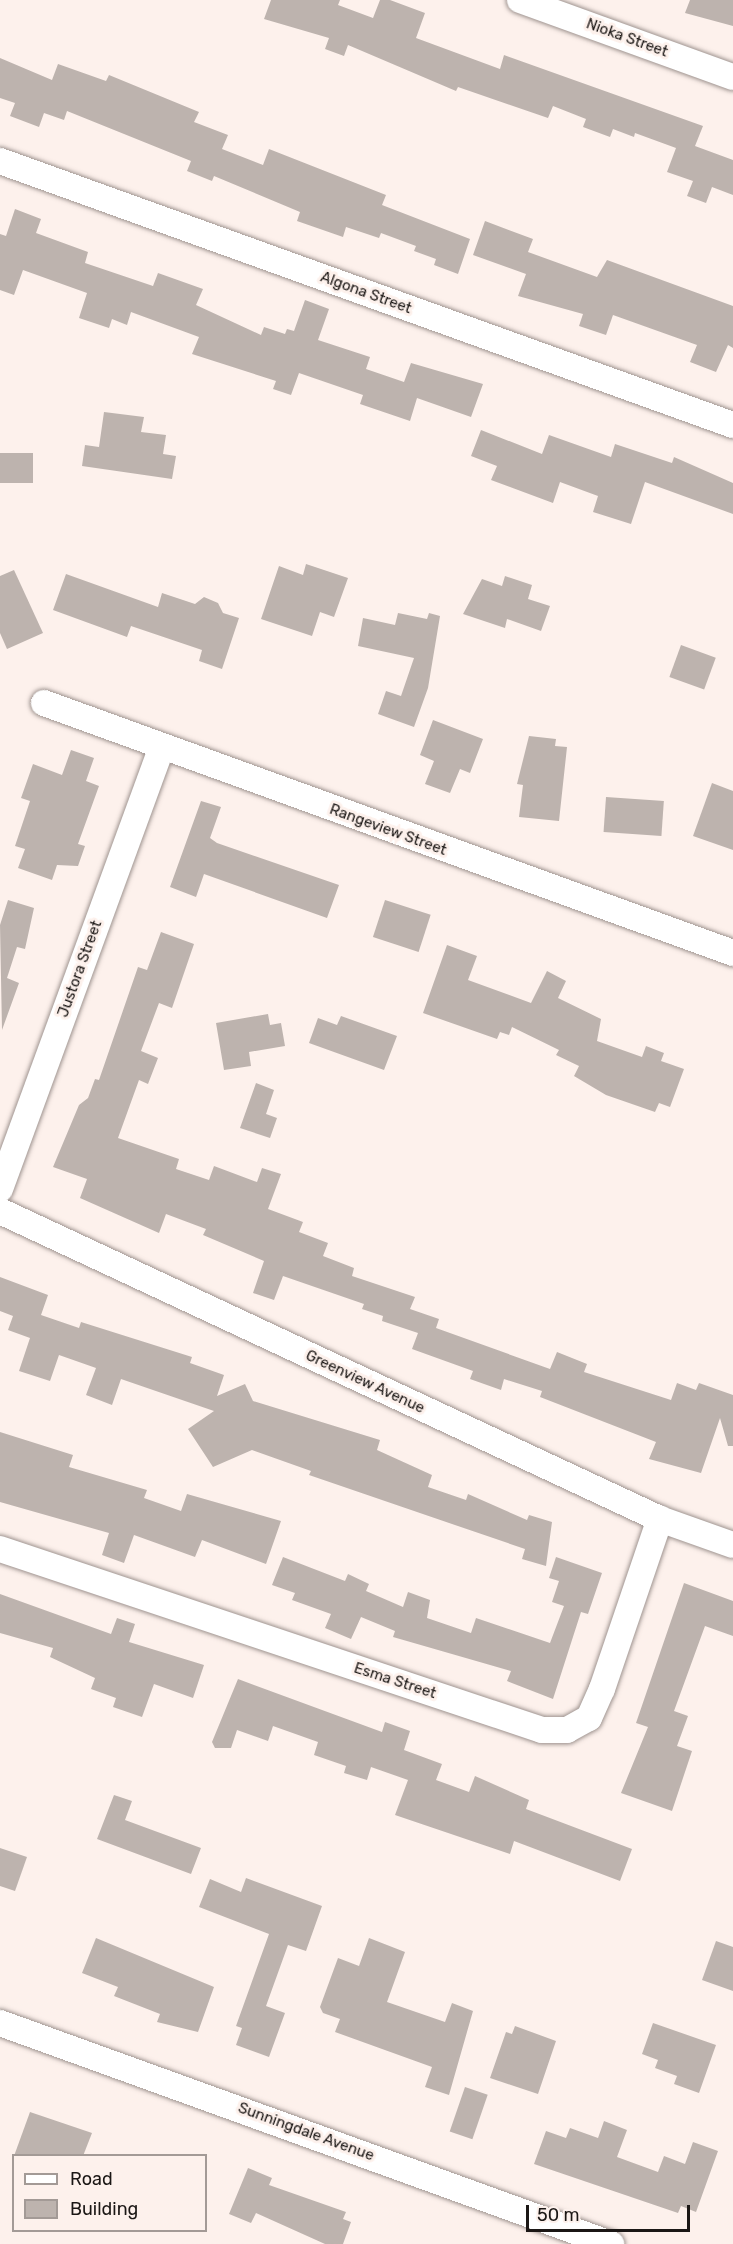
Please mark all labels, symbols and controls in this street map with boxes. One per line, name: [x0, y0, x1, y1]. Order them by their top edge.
street label: Nioka Street: [584, 15, 670, 61]
street label: Algona Street: [318, 268, 414, 318]
street label: Rangeview Street: [327, 800, 449, 860]
street label: Justora Street: [54, 918, 106, 1020]
street label: Greenview Avenue: [302, 1346, 428, 1418]
street label: Esma Street: [352, 1659, 438, 1703]
street label: Sunningdale Avenue: [235, 2099, 377, 2165]
legend: [12, 2154, 207, 2232]
text: Road: [70, 2168, 113, 2190]
scale bar: [529, 2193, 692, 2231]
text: Building: [70, 2198, 138, 2220]
text: 50 m: [537, 2204, 580, 2226]

